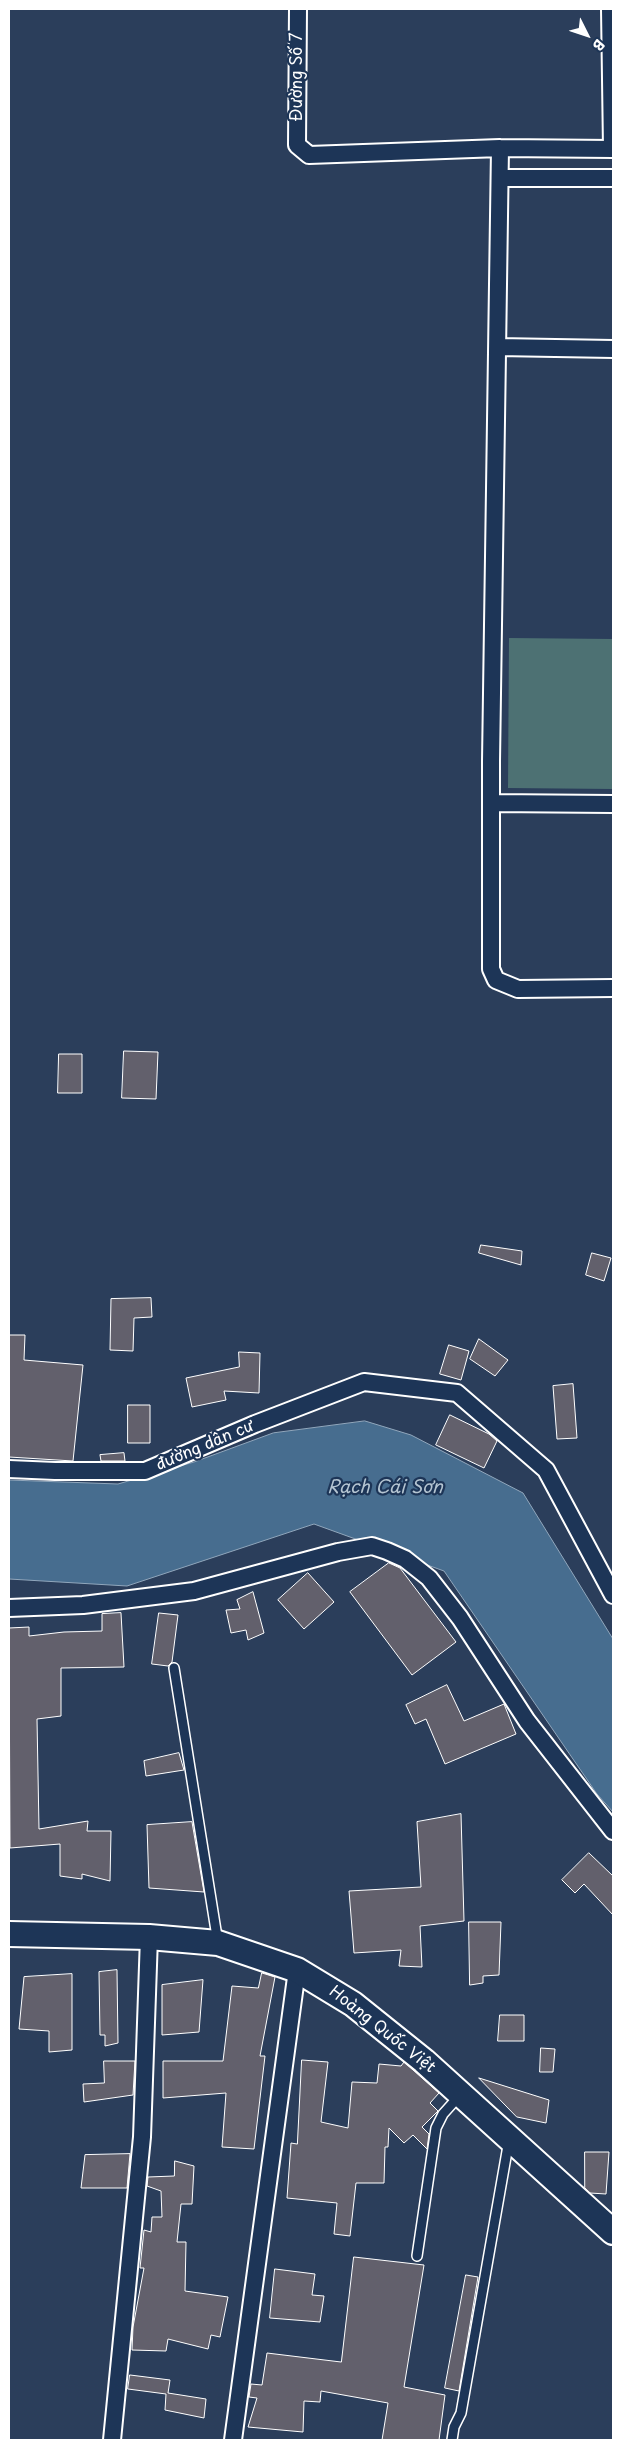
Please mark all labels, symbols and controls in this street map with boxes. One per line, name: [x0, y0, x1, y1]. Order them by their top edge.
north arrow: [562, 10, 612, 60]
street label: Đường Số 7: [288, 32, 308, 122]
text: B: [588, 35, 610, 56]
street label: đường dân cư: [153, 1417, 257, 1475]
water label: Rạch Cái Sơn: [327, 1477, 443, 1499]
street label: Hoàng Quốc Việt: [325, 1983, 439, 2077]

